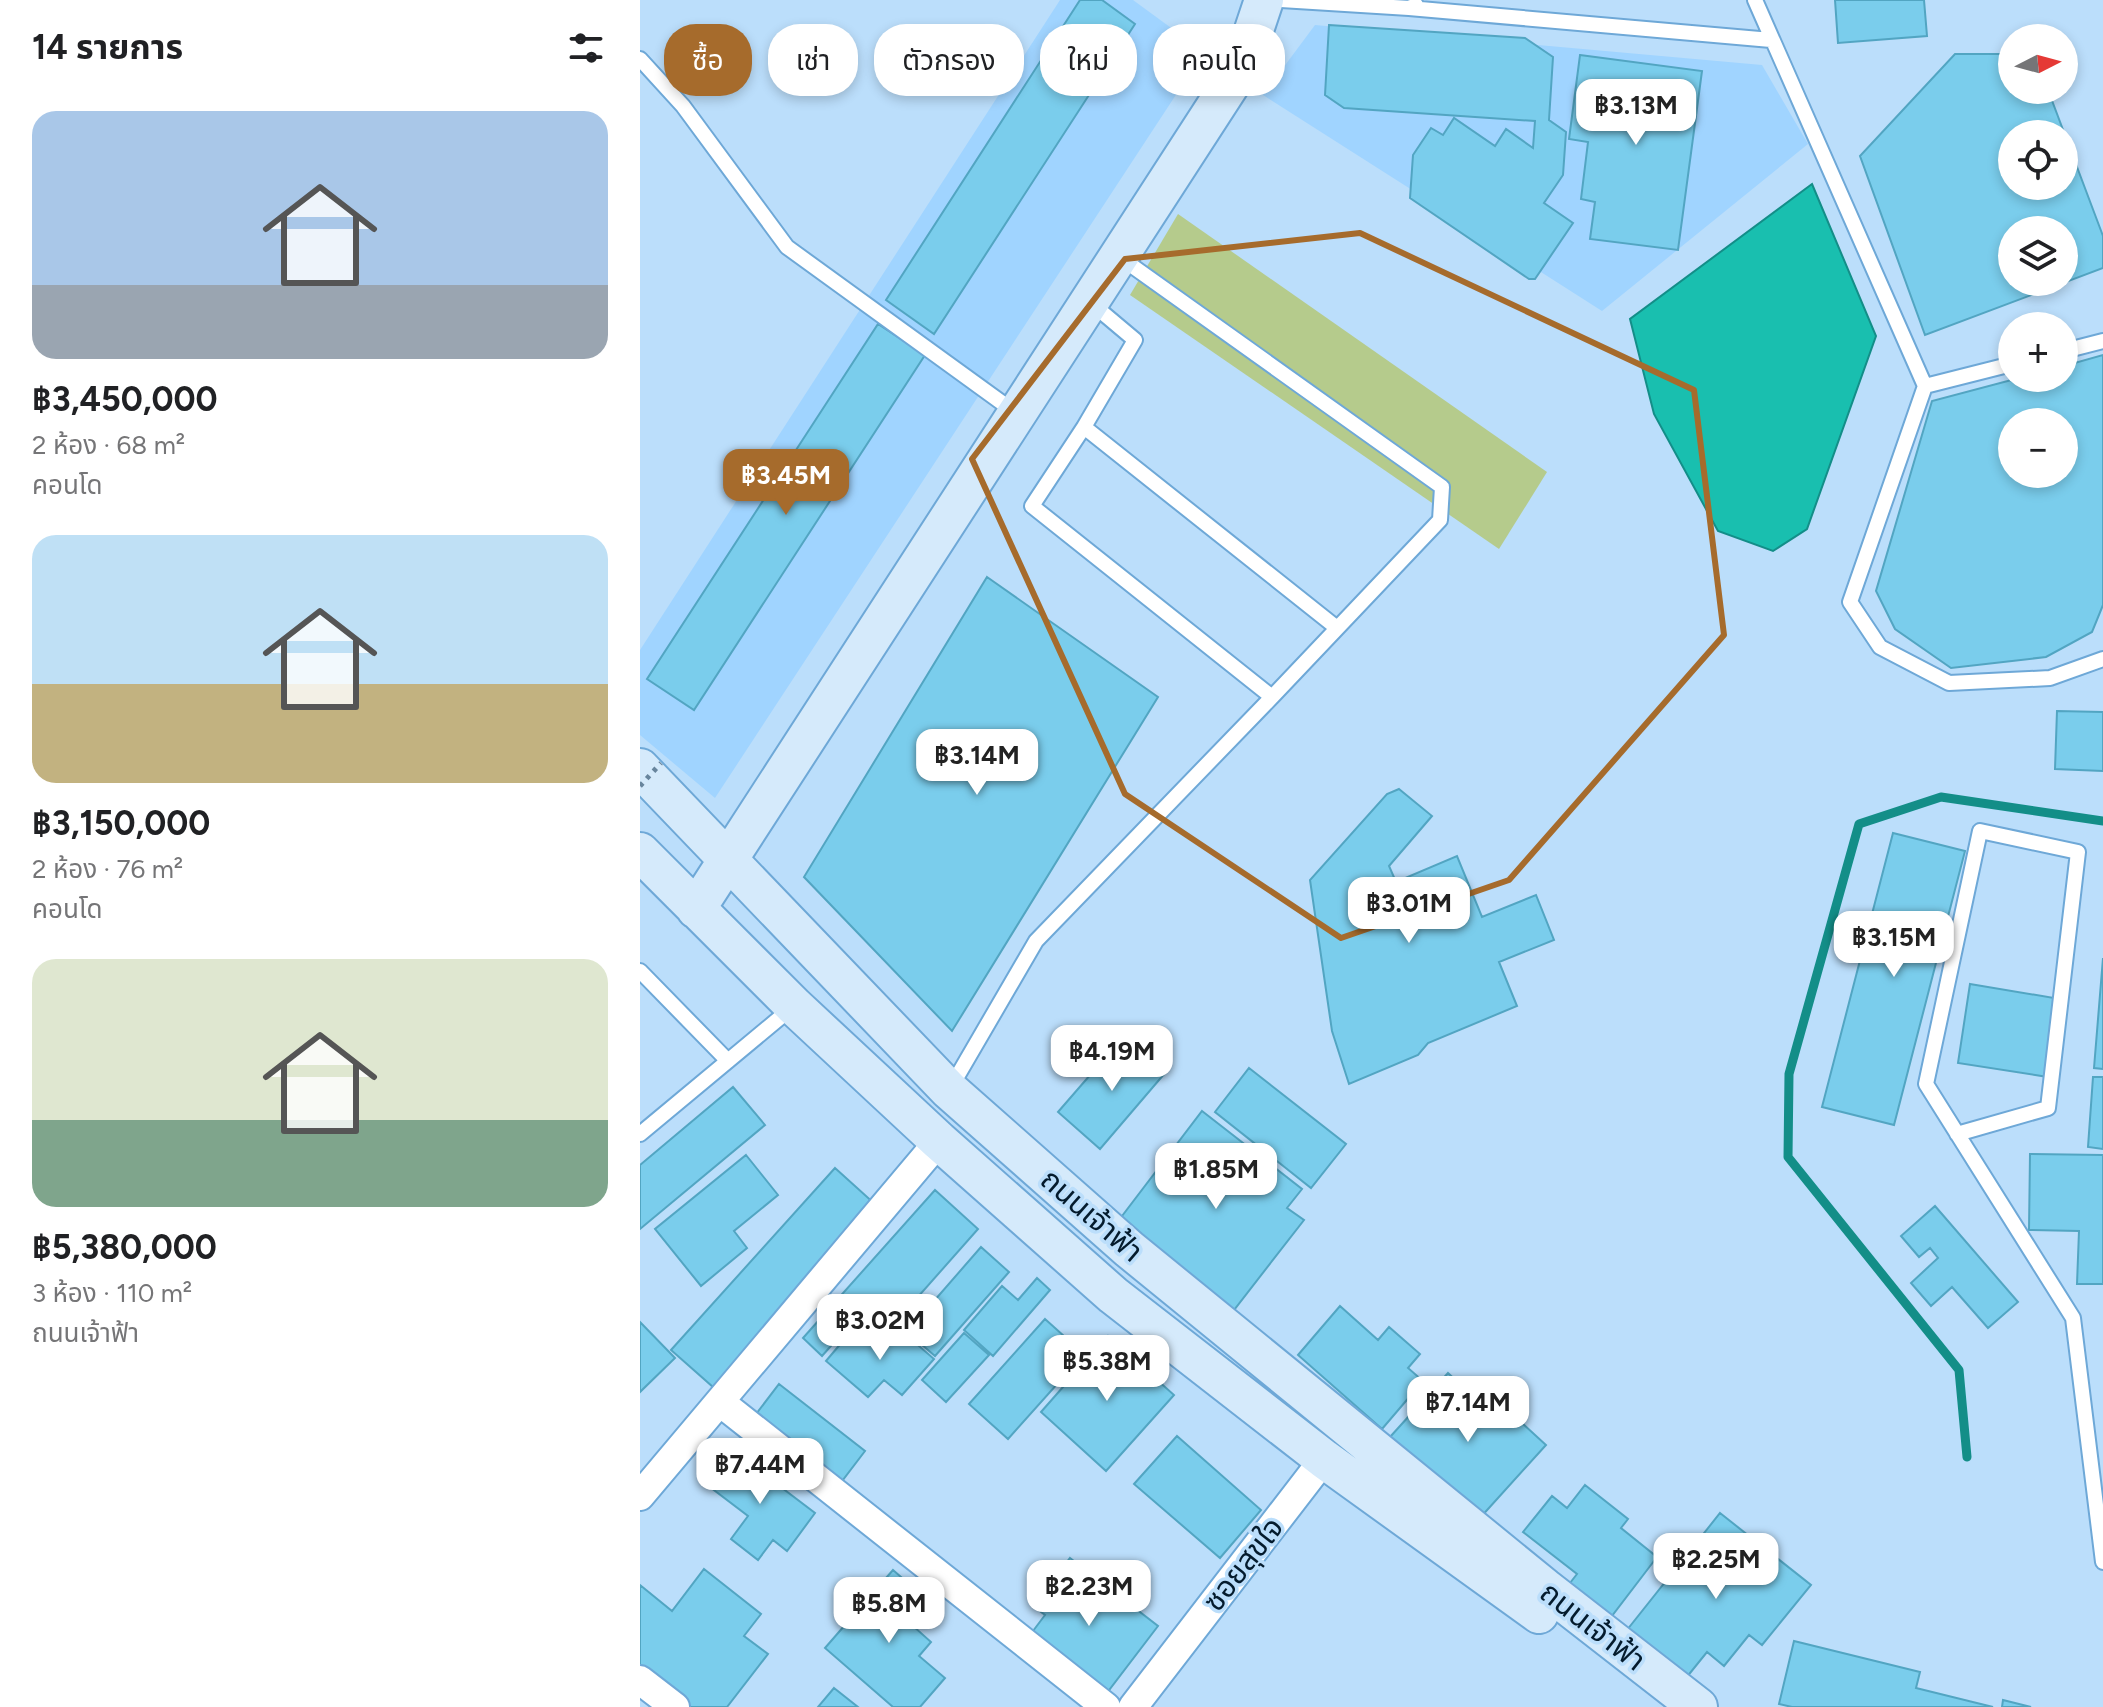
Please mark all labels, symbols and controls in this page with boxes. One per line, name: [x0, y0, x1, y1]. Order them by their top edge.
chip: ซื้อ: [664, 24, 752, 96]
chip: เช่า: [768, 24, 858, 96]
chip: ตัวกรอง: [874, 24, 1024, 96]
chip: ใหม่: [1040, 24, 1137, 96]
chip: คอนโด: [1153, 24, 1285, 96]
north arrow: [1998, 24, 2078, 104]
map controls: [1998, 24, 2078, 488]
icon: filters: [564, 26, 608, 70]
text: 14 รายการ: [32, 27, 183, 68]
pin: ฿3.13M: [1571, 79, 1701, 147]
text: ฿3.13M: [1594, 89, 1678, 121]
button: locate: [1998, 120, 2078, 200]
icon: home: [248, 163, 392, 307]
button: layers: [1998, 216, 2078, 296]
button: +: [1998, 312, 2078, 392]
text: ฿3,450,000: [32, 379, 218, 420]
button: −: [1998, 408, 2078, 488]
text: 2 ห้อง · 68 m²: [32, 429, 185, 461]
pin: ฿3.45M: [721, 449, 851, 517]
text: ฿3.45M: [741, 459, 831, 491]
text: คอนโด: [32, 469, 103, 501]
icon: home: [248, 587, 392, 731]
pin: ฿3.14M: [912, 729, 1042, 797]
text: ฿3.14M: [934, 739, 1020, 771]
text: ฿3,150,000: [32, 803, 210, 844]
text: 2 ห้อง · 76 m²: [32, 853, 183, 885]
pin: ฿3.01M: [1344, 877, 1474, 945]
text: ฿3.01M: [1366, 887, 1452, 919]
text: คอนโด: [32, 893, 103, 925]
pin: ฿3.15M: [1829, 911, 1959, 979]
text: ฿3.15M: [1852, 921, 1936, 953]
icon: home: [248, 1011, 392, 1155]
pin: ฿4.19M: [1047, 1025, 1177, 1093]
text: ฿4.19M: [1069, 1035, 1155, 1067]
pin: ฿1.85M: [1151, 1143, 1281, 1211]
text: ฿1.85M: [1173, 1153, 1259, 1185]
street label: ถนนเจ้าฟ้า: [1033, 1160, 1151, 1270]
text: ฿5,380,000: [32, 1227, 217, 1268]
text: 3 ห้อง · 110 m²: [32, 1277, 192, 1309]
pin: ฿3.02M: [815, 1294, 945, 1362]
text: ฿3.02M: [835, 1304, 925, 1336]
text: ถนนเจ้าฟ้า: [32, 1317, 139, 1349]
pin: ฿5.38M: [1042, 1335, 1172, 1403]
text: ฿5.38M: [1062, 1345, 1152, 1377]
pin: ฿7.14M: [1403, 1376, 1533, 1444]
text: ฿7.14M: [1425, 1386, 1511, 1418]
pin: ฿7.44M: [695, 1438, 825, 1506]
text: ฿7.44M: [714, 1448, 806, 1480]
street label: ซอยสุขใจ: [1195, 1510, 1291, 1618]
pin: ฿2.25M: [1651, 1533, 1781, 1601]
text: ฿2.25M: [1671, 1543, 1761, 1575]
pin: ฿2.23M: [1024, 1560, 1154, 1628]
text: ฿2.23M: [1045, 1570, 1133, 1602]
street label: ถนนเจ้าฟ้า: [1533, 1573, 1653, 1679]
pin: ฿5.8M: [833, 1577, 945, 1645]
text: ฿5.8M: [852, 1587, 926, 1619]

